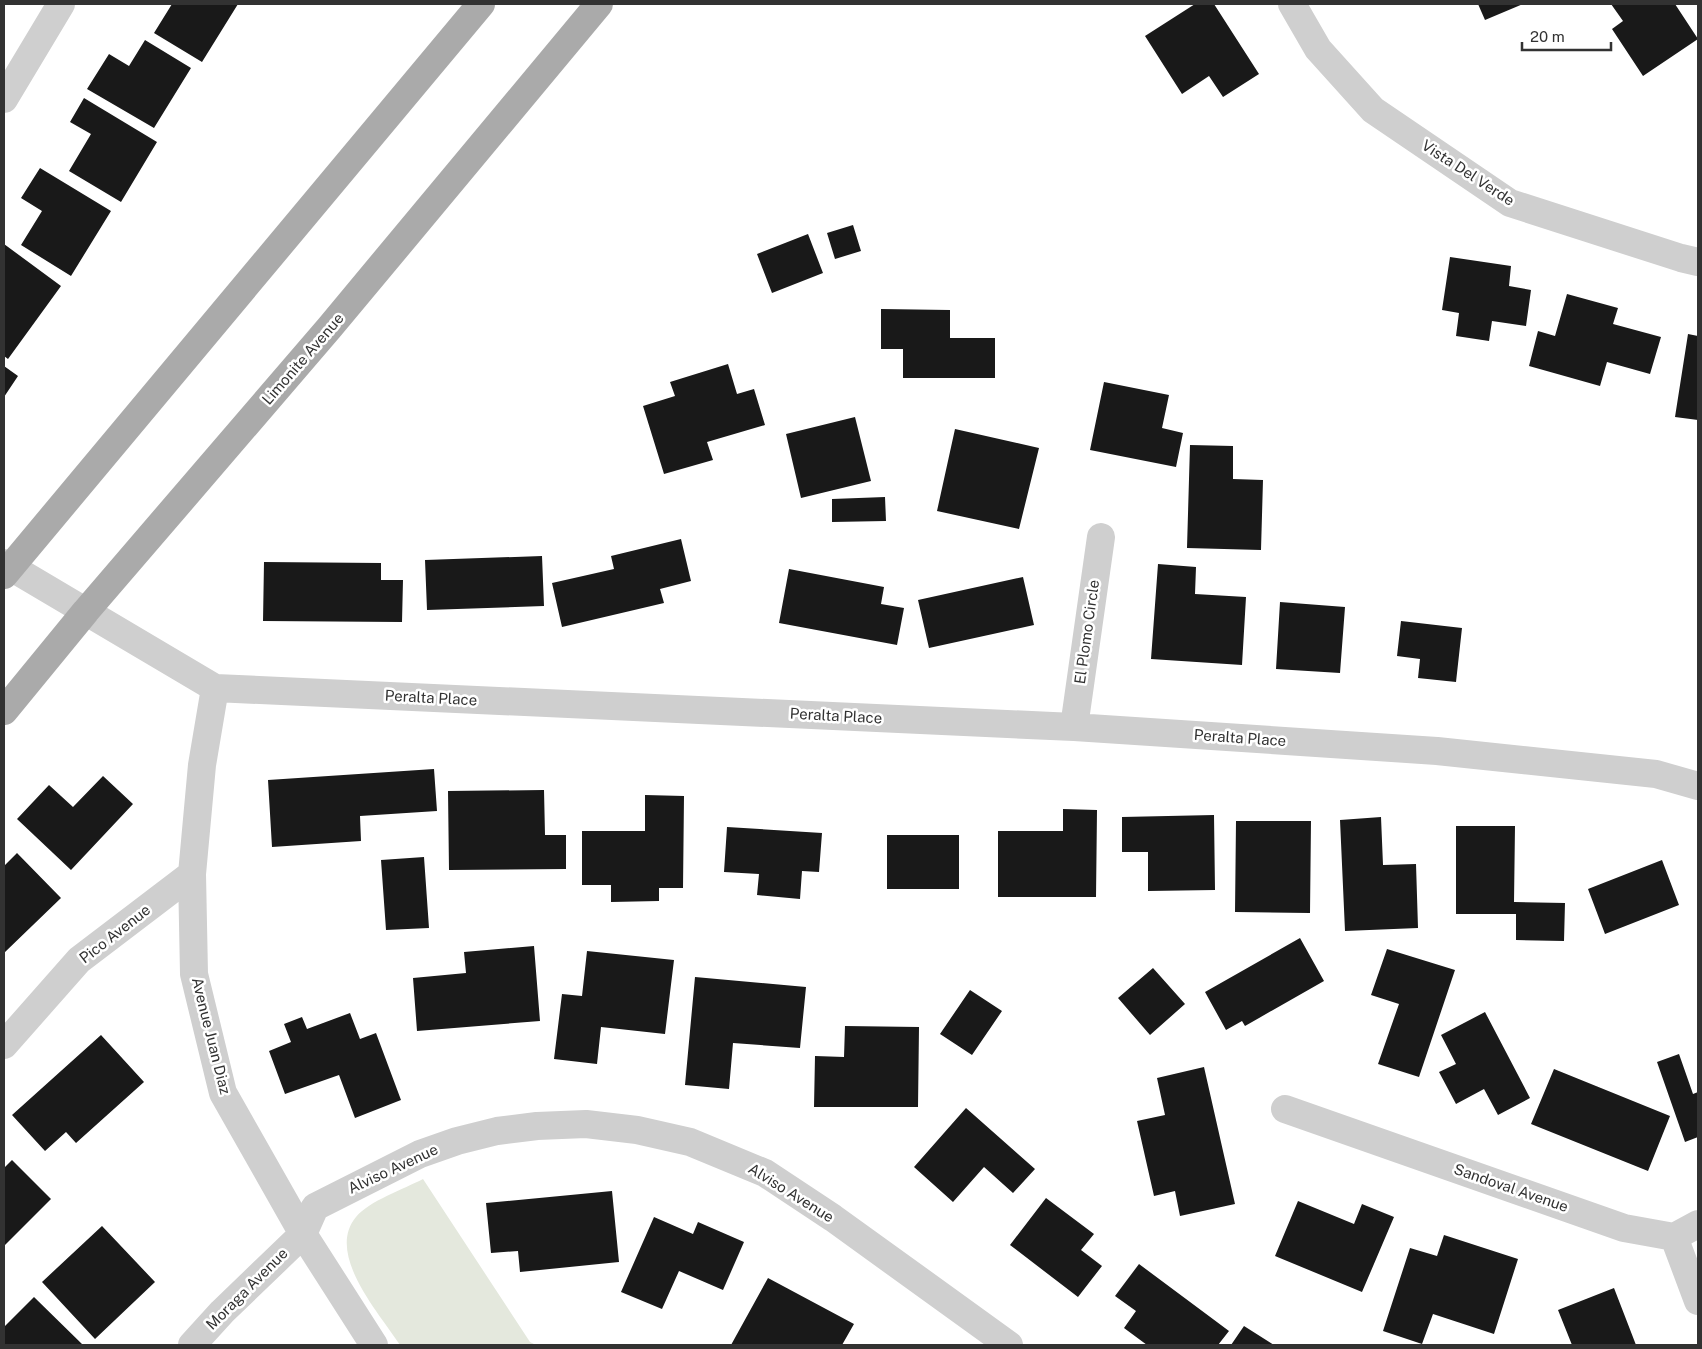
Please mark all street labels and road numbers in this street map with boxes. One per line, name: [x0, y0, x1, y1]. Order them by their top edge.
street label: Vista Del Verde: [1419, 136, 1518, 209]
street label: Limonite Avenue: [258, 310, 347, 408]
street label: El Plomo Circle: [1071, 579, 1102, 685]
street label: Peralta Place: [384, 687, 478, 708]
street label: Peralta Place: [789, 705, 883, 726]
street label: Peralta Place: [1193, 726, 1287, 749]
street label: Pico Avenue: [76, 901, 153, 966]
street label: Avenue Juan Diaz: [189, 976, 234, 1096]
street label: Alviso Avenue: [345, 1140, 440, 1197]
street label: Alviso Avenue: [745, 1160, 837, 1226]
street label: Sandoval Avenue: [1452, 1160, 1570, 1215]
street label: Moraga Avenue: [202, 1244, 291, 1333]

